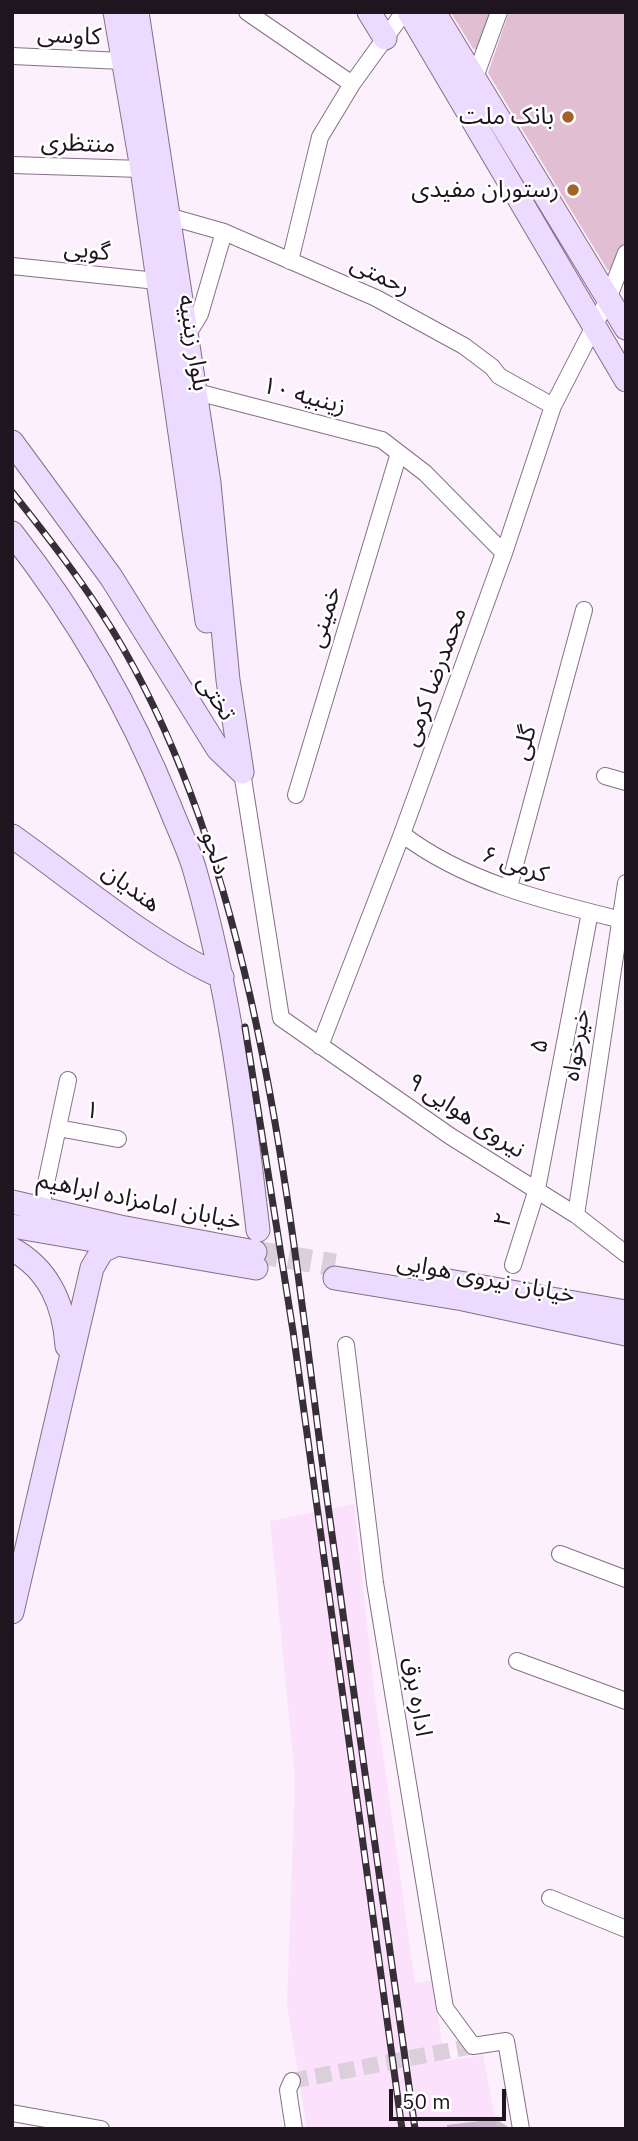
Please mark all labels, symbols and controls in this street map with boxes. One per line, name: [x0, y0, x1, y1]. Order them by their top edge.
street label: کاوسی: [36, 20, 102, 52]
place label: بانک ملت: [459, 103, 554, 131]
marker: بانک ملت: [560, 109, 576, 125]
street label: منتظری: [40, 128, 116, 160]
place label: رستوران مفیدی: [411, 176, 559, 204]
marker: رستوران مفیدی: [565, 182, 581, 198]
street label: گویی: [63, 234, 111, 268]
street label: رحمتی: [346, 250, 414, 302]
street label: بلوار زینبیه: [171, 293, 215, 393]
street label: زینبیه ۱۰: [259, 371, 349, 421]
street label: خمینی: [302, 583, 348, 651]
street label: محمدرضا کرمی: [397, 604, 473, 750]
street label: تختی: [191, 670, 241, 726]
street label: گلی: [507, 722, 543, 764]
street label: دلجو: [194, 827, 236, 879]
street label: کرمی ۶: [478, 840, 552, 890]
street label: هندیان: [96, 857, 166, 919]
street label: خیرخواه: [557, 1007, 597, 1083]
street label: ۵: [525, 1037, 555, 1055]
street label: نیروی هوایی ۹: [402, 1067, 530, 1165]
street label: ۱: [83, 1096, 101, 1126]
street label: خیابان امامزاده ابراهیم: [34, 1165, 244, 1237]
street label: ۲: [488, 1209, 520, 1231]
street label: خیابان نیروی هوایی: [395, 1248, 577, 1310]
street label: اداره برق: [397, 1655, 437, 1739]
scale bar: [393, 2074, 510, 2118]
text: 50 m: [402, 2087, 451, 2115]

